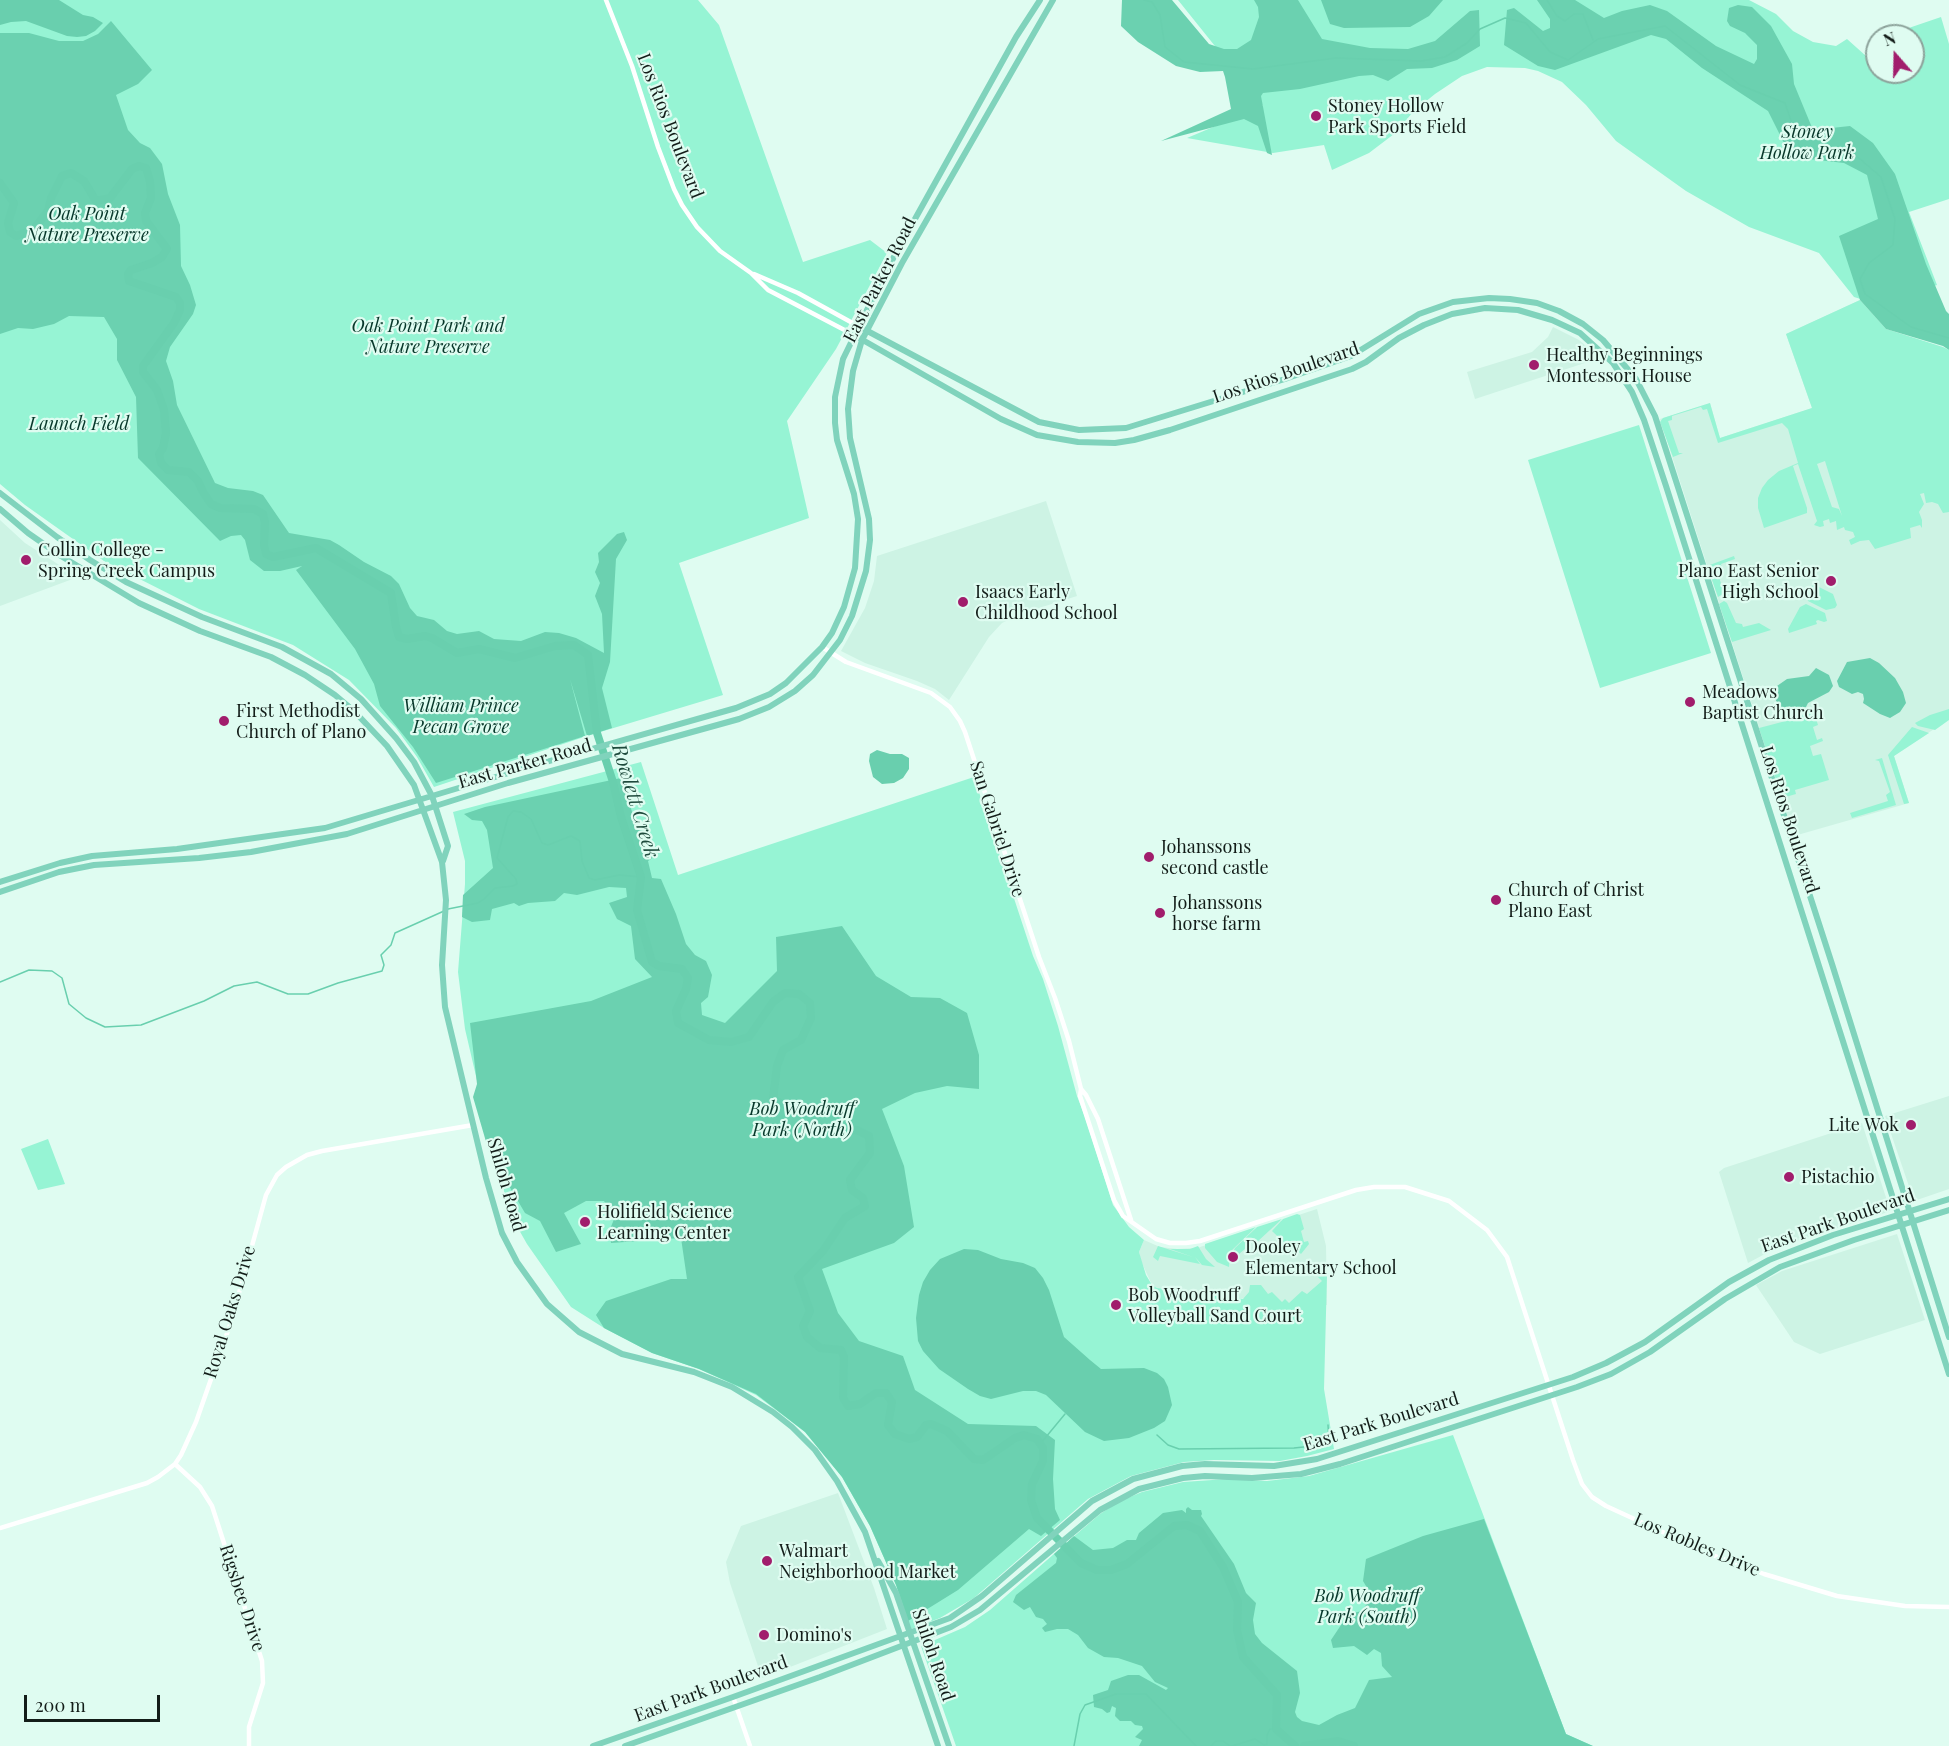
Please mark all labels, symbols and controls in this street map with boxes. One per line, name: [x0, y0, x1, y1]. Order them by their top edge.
north arrow: [1865, 24, 1925, 84]
text: N: [1880, 27, 1898, 50]
street label: Los Rios Boulevard: [632, 50, 708, 202]
place label: Stoney Hollow Park Sports Field: [1328, 95, 1466, 138]
marker: Stoney Hollow Park Sports Field: [1309, 109, 1323, 123]
park label: Stoney Hollow Park: [1760, 121, 1854, 164]
park label: Oak Point Nature Preserve: [25, 203, 149, 246]
street label: East Parker Road: [839, 214, 921, 346]
park label: Oak Point Park and Nature Preserve: [352, 315, 504, 358]
street label: Los Rios Boulevard: [1210, 338, 1362, 408]
place label: Healthy Beginnings Montessori House: [1546, 344, 1703, 386]
marker: Healthy Beginnings Montessori House: [1527, 358, 1541, 372]
park label: Launch Field: [29, 413, 129, 435]
place label: Collin College - Spring Creek Campus: [38, 539, 215, 582]
marker: Collin College - Spring Creek Campus: [19, 553, 33, 567]
place label: Plano East Senior High School: [1678, 560, 1819, 602]
marker: Plano East Senior High School: [1824, 574, 1838, 588]
place label: Isaacs Early Childhood School: [975, 581, 1118, 624]
marker: Isaacs Early Childhood School: [956, 595, 970, 609]
place label: Meadows Baptist Church: [1702, 681, 1824, 724]
park label: William Prince Pecan Grove: [403, 695, 519, 738]
marker: Meadows Baptist Church: [1683, 695, 1697, 709]
place label: First Methodist Church of Plano: [236, 700, 366, 742]
marker: First Methodist Church of Plano: [217, 714, 231, 728]
street label: East Parker Road: [456, 735, 594, 793]
water label: Rowlett Creek: [606, 741, 664, 861]
street label: Los Rios Boulevard: [1755, 744, 1823, 896]
street label: San Gabriel Drive: [965, 758, 1029, 900]
place label: Johanssons second castle: [1161, 836, 1269, 878]
marker: Johanssons second castle: [1142, 850, 1156, 864]
place label: Church of Christ Plano East: [1508, 879, 1644, 922]
place label: Johanssons horse farm: [1172, 892, 1262, 934]
marker: Church of Christ Plano East: [1489, 893, 1503, 907]
marker: Johanssons horse farm: [1153, 906, 1167, 920]
park label: Bob Woodruff Park (North): [749, 1098, 855, 1140]
place label: Lite Wok: [1829, 1114, 1899, 1136]
marker: Lite Wok: [1904, 1118, 1918, 1132]
street label: Shiloh Road: [482, 1136, 530, 1234]
place label: Pistachio: [1801, 1166, 1875, 1188]
marker: Pistachio: [1782, 1170, 1796, 1184]
street label: East Park Boulevard: [1758, 1184, 1918, 1258]
place label: Holifield Science Learning Center: [597, 1201, 732, 1244]
marker: Holifield Science Learning Center: [578, 1215, 592, 1229]
place label: Dooley Elementary School: [1245, 1236, 1397, 1278]
street label: Royal Oaks Drive: [200, 1243, 260, 1381]
marker: Dooley Elementary School: [1226, 1250, 1240, 1264]
place label: Bob Woodruff Volleyball Sand Court: [1128, 1284, 1301, 1326]
marker: Bob Woodruff Volleyball Sand Court: [1109, 1298, 1123, 1312]
street label: East Park Boulevard: [1301, 1388, 1461, 1456]
street label: Los Robles Drive: [1631, 1509, 1763, 1581]
place label: Walmart Neighborhood Market: [779, 1540, 956, 1582]
street label: Rigsbee Drive: [215, 1542, 269, 1654]
marker: Walmart Neighborhood Market: [760, 1554, 774, 1568]
park label: Bob Woodruff Park (South): [1314, 1585, 1420, 1628]
street label: Shiloh Road: [907, 1606, 959, 1704]
place label: Domino's: [776, 1624, 852, 1646]
marker: Domino's: [757, 1628, 771, 1642]
street label: East Park Boulevard: [631, 1651, 791, 1727]
scale bar: [27, 1683, 164, 1721]
text: 200 m: [35, 1693, 86, 1717]

